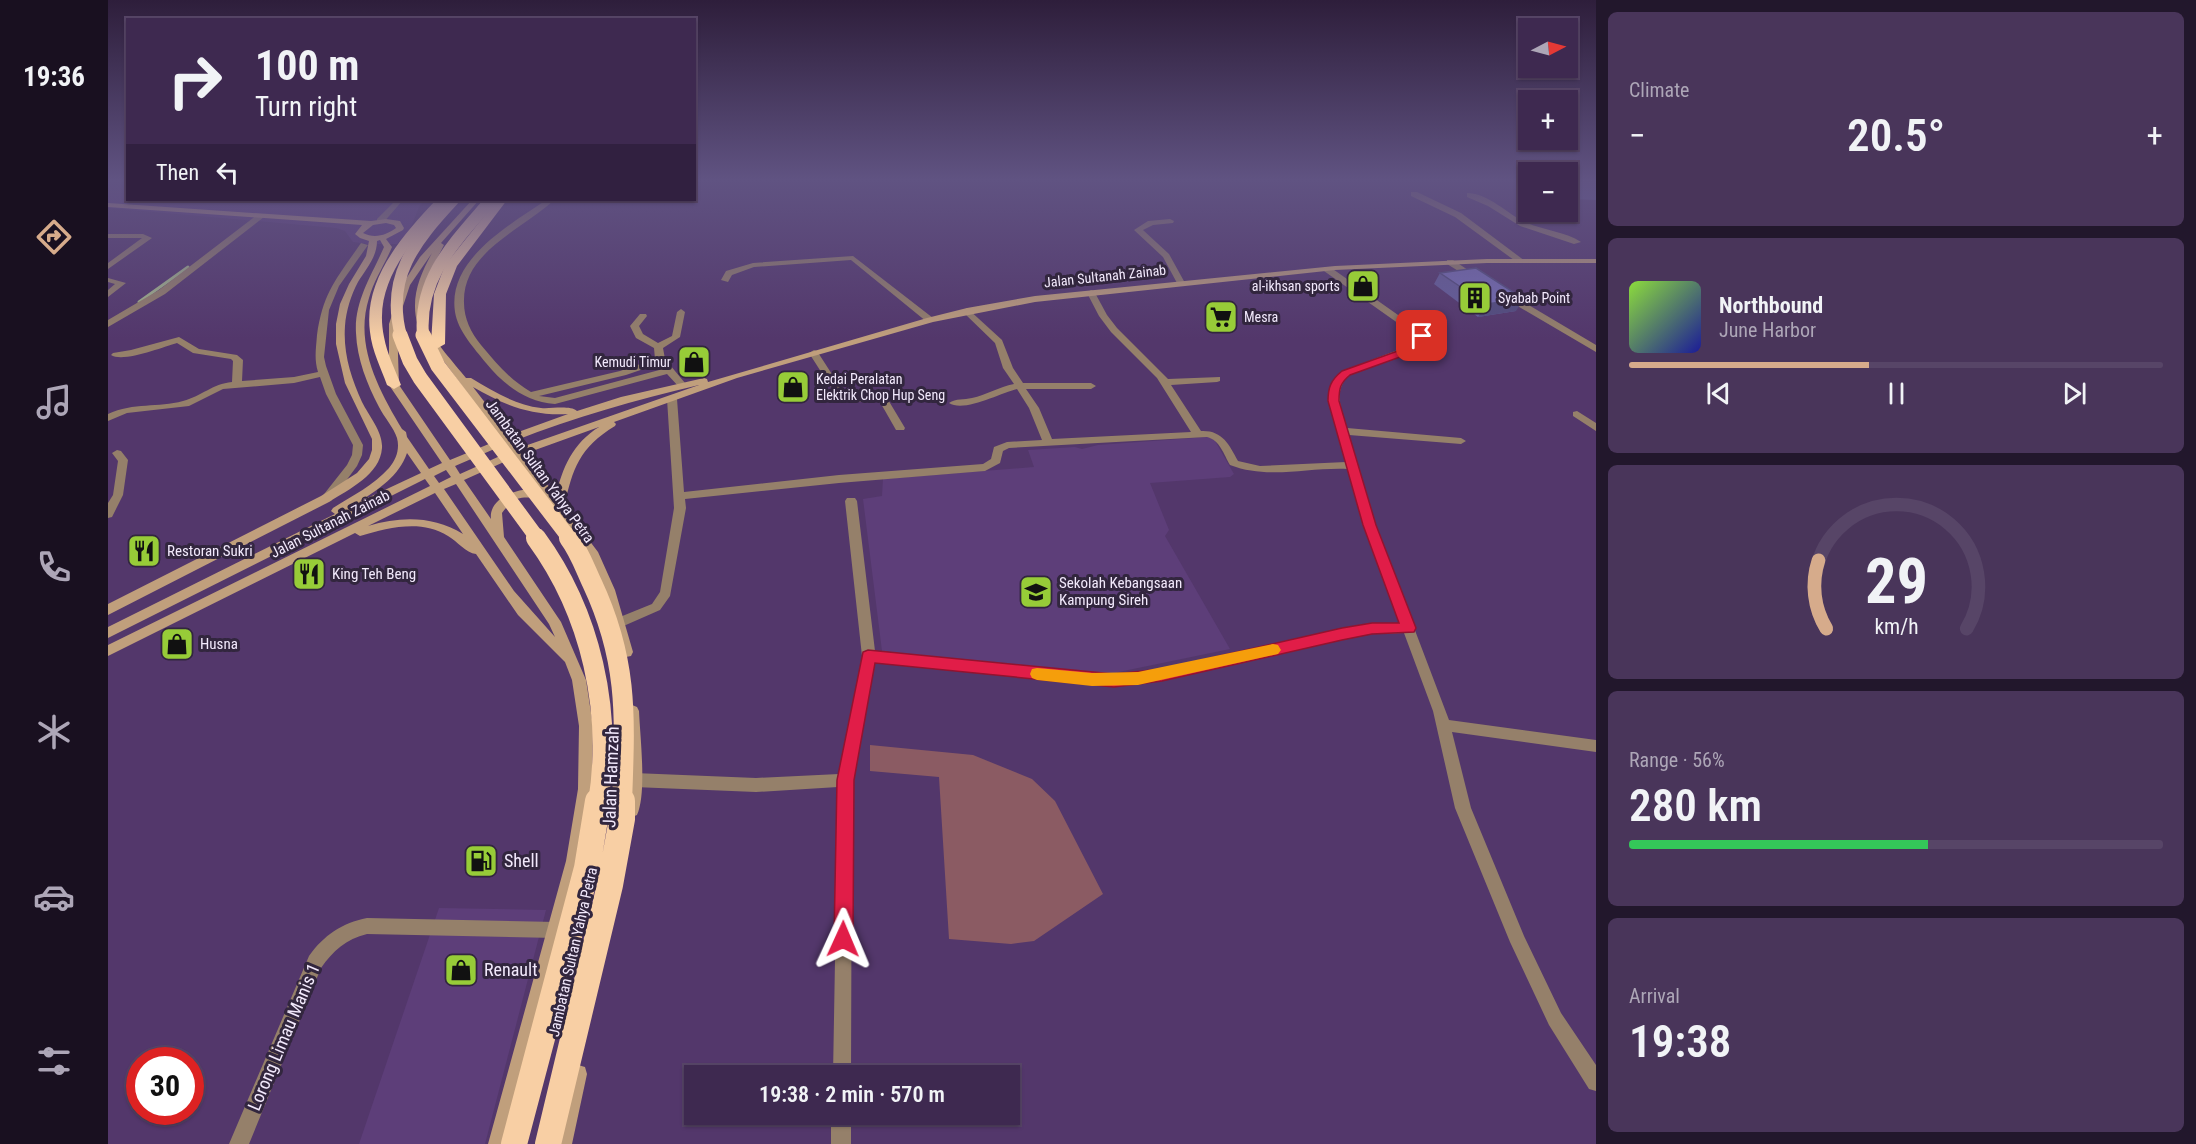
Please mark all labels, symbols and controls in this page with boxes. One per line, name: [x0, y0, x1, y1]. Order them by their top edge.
north arrow: [1518, 18, 1578, 78]
map controls: [1518, 18, 1578, 222]
text: 100 m: [255, 41, 360, 90]
icon: right: [156, 42, 234, 120]
text: 19:36: [23, 61, 85, 93]
text: Climate: [1629, 78, 1689, 102]
button: +: [1518, 90, 1578, 150]
text: Turn right: [255, 91, 357, 123]
text: 20.5°: [1847, 109, 1945, 162]
text: −: [1629, 116, 1646, 155]
text: +: [2147, 116, 2163, 155]
icon: left: [211, 156, 244, 189]
text: Then: [156, 160, 199, 185]
button: −: [1518, 162, 1578, 222]
icon: directions: [33, 216, 75, 258]
street label: Jalan Sultanah Zainab: [1043, 262, 1167, 290]
shop icon: al-ikhsan sports: [1345, 268, 1381, 304]
place label: al-ikhsan sports: [1252, 278, 1340, 294]
building icon: Syabab Point: [1457, 280, 1493, 316]
place label: Syabab Point: [1498, 290, 1570, 306]
text: Northbound: [1719, 293, 1823, 318]
supermarket icon: Mesra: [1203, 299, 1239, 335]
place label: Mesra: [1244, 309, 1278, 325]
pin: [1396, 310, 1447, 361]
text: June Harbor: [1719, 318, 1816, 342]
icon: arrive: [1405, 319, 1438, 352]
shop icon: Kemudi Timur: [676, 344, 712, 380]
place label: Kemudi Timur: [594, 354, 671, 370]
shop icon: Kedai Peralatan Elektrik Chop Hup Seng: [775, 369, 811, 405]
place label: Kedai Peralatan Elektrik Chop Hup Seng: [816, 371, 945, 403]
icon: previous: [1702, 377, 1735, 410]
icon: pause: [1880, 377, 1913, 410]
icon: next: [2058, 377, 2091, 410]
icon: music: [33, 381, 75, 423]
street label: Jambatan Sultan Yahya Petra: [482, 396, 598, 546]
street label: Jalan Sultanah Zainab: [267, 486, 393, 562]
restaurant icon: Restoran Sukri: [126, 533, 162, 569]
place label: Restoran Sukri: [167, 542, 253, 560]
text: 29: [1864, 545, 1928, 618]
icon: phone: [33, 546, 75, 588]
restaurant icon: King Teh Beng: [291, 556, 327, 592]
place label: King Teh Beng: [332, 565, 416, 583]
school or university icon: Sekolah Kebangsaan Kampung Sireh: [1018, 574, 1054, 610]
place label: Sekolah Kebangsaan Kampung Sireh: [1059, 574, 1182, 609]
text: km/h: [1874, 614, 1918, 639]
shop icon: Husna: [159, 626, 195, 662]
place label: Husna: [200, 635, 238, 653]
icon: climate: [33, 711, 75, 753]
street label: Jalan Hamzah: [598, 726, 623, 828]
text: Range · 56%: [1629, 748, 1725, 772]
text: 280 km: [1629, 779, 1762, 832]
fuel station icon: Shell: [463, 843, 499, 879]
place label: Shell: [504, 850, 539, 871]
street label: Jambatan Sultan Yahya Petra: [545, 866, 601, 1038]
icon: car: [33, 876, 75, 918]
position arrow: [811, 907, 875, 971]
shop icon: Renault: [443, 952, 479, 988]
place label: Renault: [484, 959, 538, 980]
street label: Lorong Limau Manis 1: [243, 960, 324, 1113]
text: Arrival: [1629, 984, 1680, 1008]
text: 19:38: [1629, 1015, 1731, 1068]
icon: filters: [33, 1040, 75, 1082]
speed limit sign: 30: [126, 1047, 204, 1125]
text: 19:38 · 2 min · 570 m: [759, 1082, 945, 1107]

